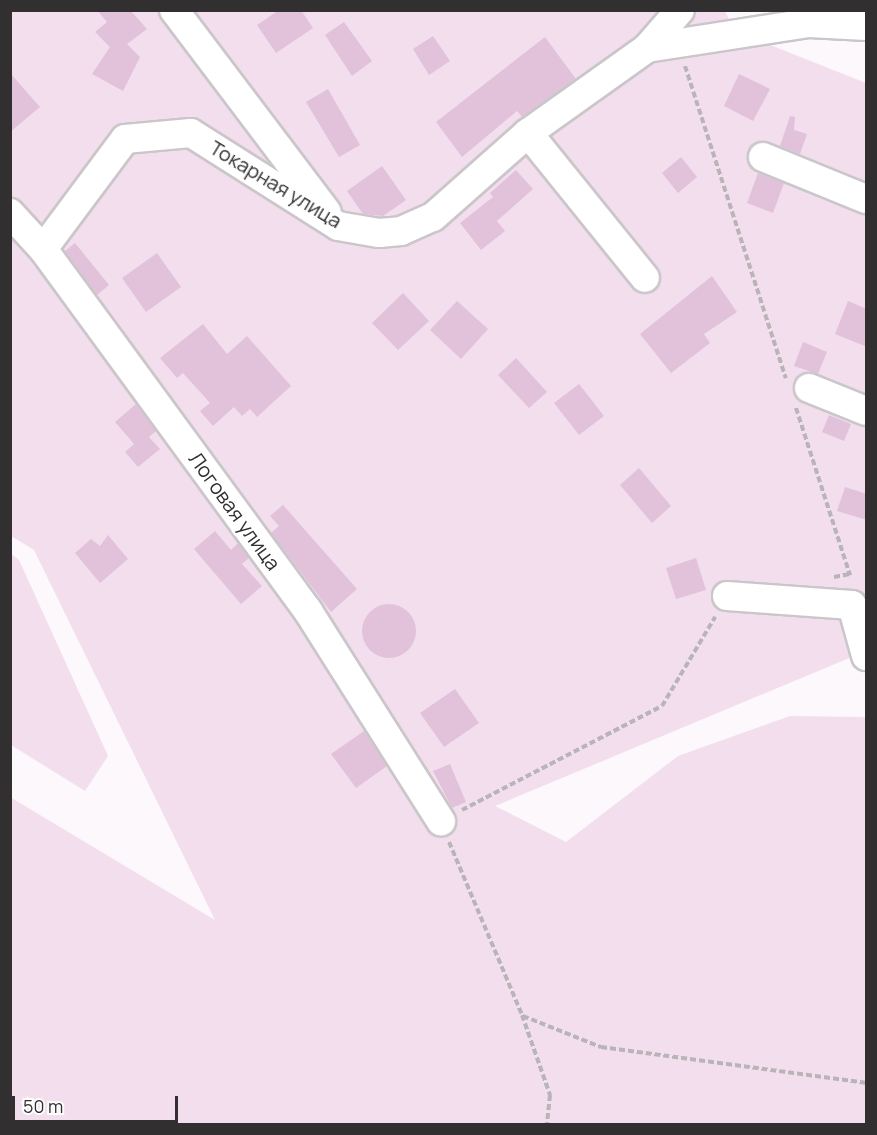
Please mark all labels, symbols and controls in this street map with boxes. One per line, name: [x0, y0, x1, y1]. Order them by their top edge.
street label: Токарная улица: [206, 135, 346, 233]
street label: Логовая улица: [184, 447, 286, 575]
scale bar: [15, 1084, 182, 1122]
text: 50 m: [23, 1094, 63, 1118]

